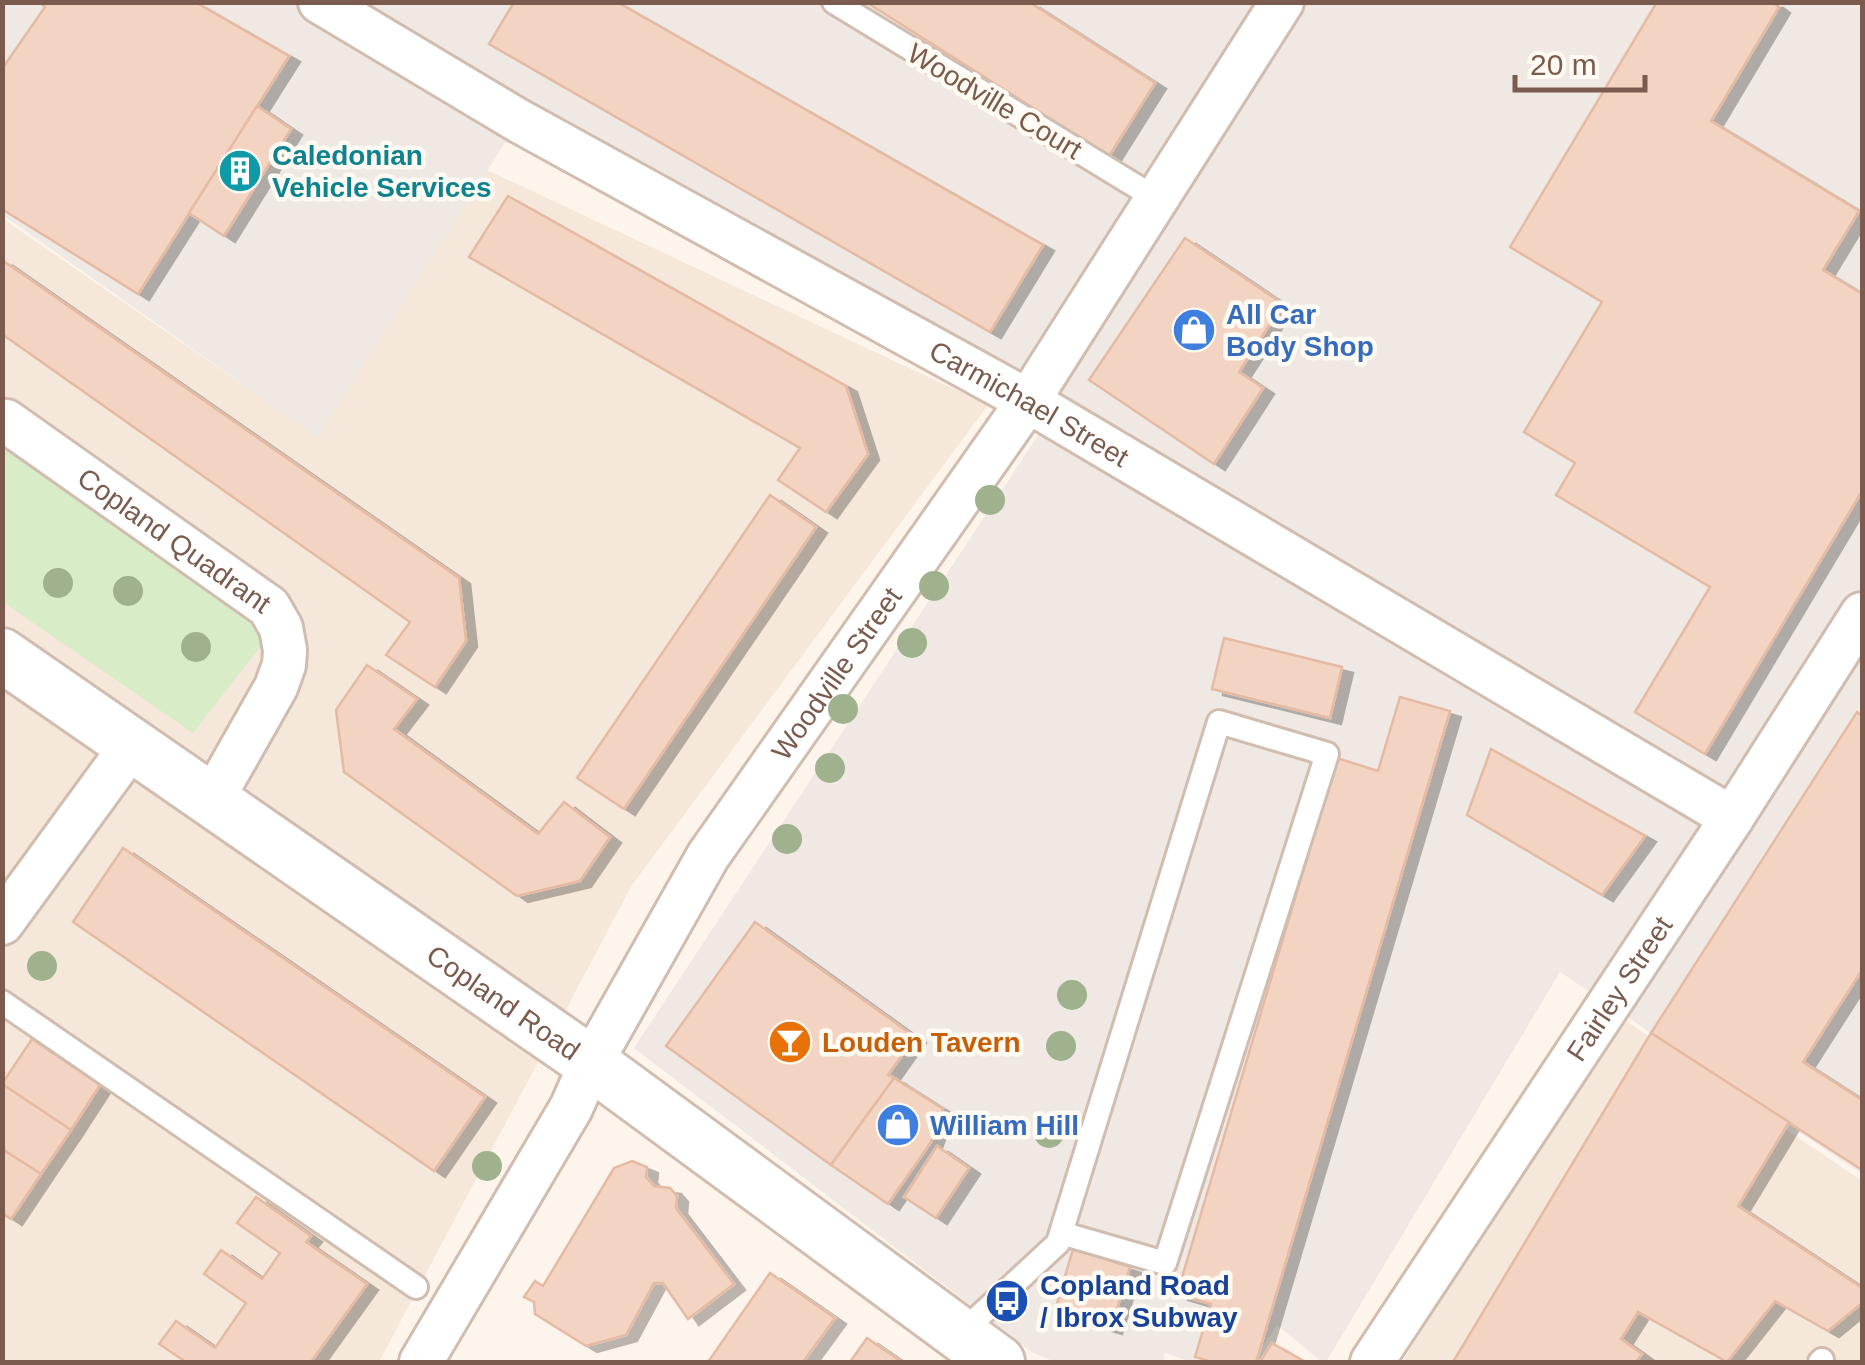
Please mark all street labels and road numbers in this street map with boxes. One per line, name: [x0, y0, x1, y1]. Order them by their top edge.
street label: Woodville Court: [902, 37, 1087, 166]
street label: Carmichael Street: [924, 335, 1134, 473]
street label: Copland Quadrant: [72, 462, 277, 619]
street label: Woodville Street: [765, 582, 908, 766]
street label: Fairley Street: [1561, 910, 1679, 1067]
street label: Copland Road: [421, 939, 586, 1066]

